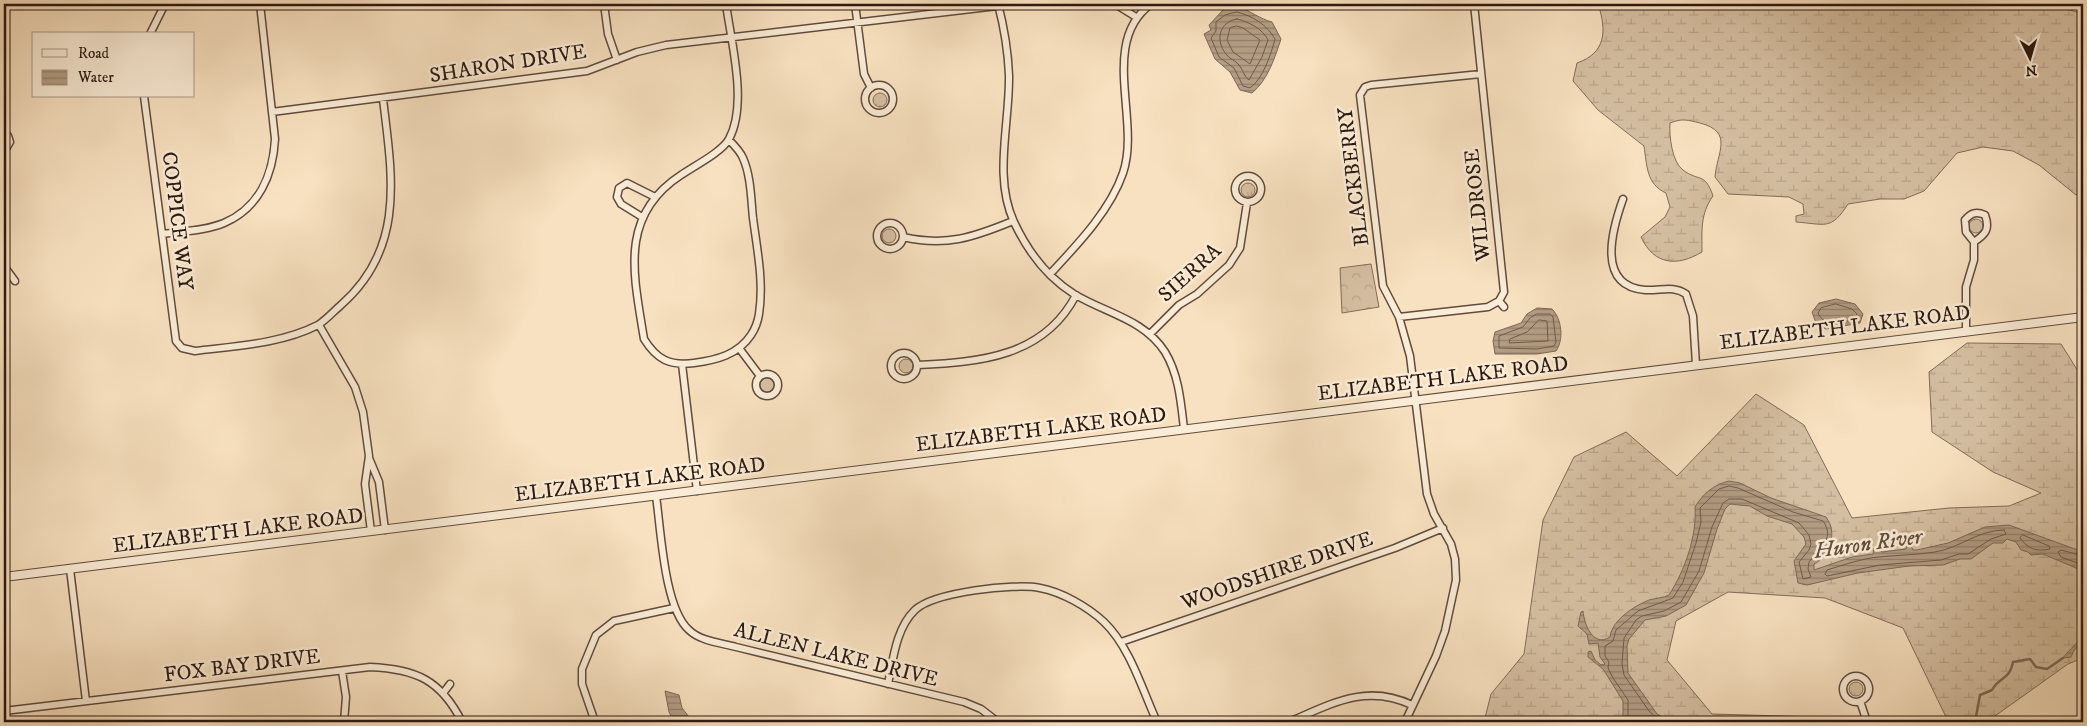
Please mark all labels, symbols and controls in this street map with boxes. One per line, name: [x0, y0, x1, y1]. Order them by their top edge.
legend: [32, 32, 195, 98]
north arrow: [2004, 32, 2054, 82]
street label: SHARON DRIVE: [428, 39, 588, 89]
text: Road: [78, 44, 110, 63]
text: N: [2024, 60, 2038, 79]
text: Water: [77, 68, 114, 87]
street label: BLACKBERRY: [1332, 105, 1375, 248]
street label: WILDROSE: [1459, 147, 1497, 264]
street label: COPPICE WAY: [156, 150, 199, 293]
street label: SIERRA: [1153, 238, 1227, 308]
street label: ELIZABETH LAKE ROAD: [1718, 300, 1972, 356]
street label: ELIZABETH LAKE ROAD: [1316, 351, 1570, 407]
street label: ELIZABETH LAKE ROAD: [914, 402, 1168, 458]
street label: ELIZABETH LAKE ROAD: [513, 452, 767, 508]
street label: ELIZABETH LAKE ROAD: [111, 503, 365, 559]
water label: Huron River: [1811, 523, 1926, 565]
street label: WOODSHIRE DRIVE: [1177, 526, 1376, 616]
street label: ALLEN LAKE DRIVE: [731, 617, 941, 693]
street label: FOX BAY DRIVE: [162, 643, 322, 688]

